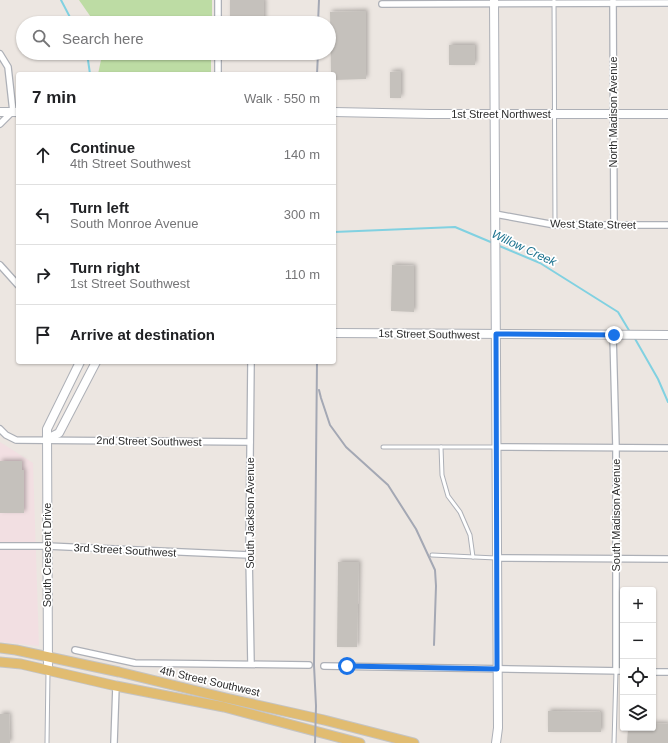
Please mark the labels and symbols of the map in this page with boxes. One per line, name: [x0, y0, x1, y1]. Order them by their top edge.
street label: North Madison Avenue: [607, 56, 619, 168]
street label: 1st Street Northwest: [451, 108, 551, 120]
street label: West State Street: [550, 217, 636, 231]
water label: Willow Creek: [489, 227, 560, 270]
route end: [605, 326, 623, 344]
street label: 1st Street Southwest: [378, 327, 480, 341]
street label: 2nd Street Southwest: [96, 434, 202, 448]
street label: South Jackson Avenue: [244, 457, 256, 569]
street label: South Madison Avenue: [610, 459, 622, 571]
street label: South Crescent Drive: [41, 503, 53, 607]
street label: 3rd Street Southwest: [73, 541, 177, 559]
route start: [338, 657, 356, 675]
street label: 4th Street Southwest: [159, 664, 261, 698]

